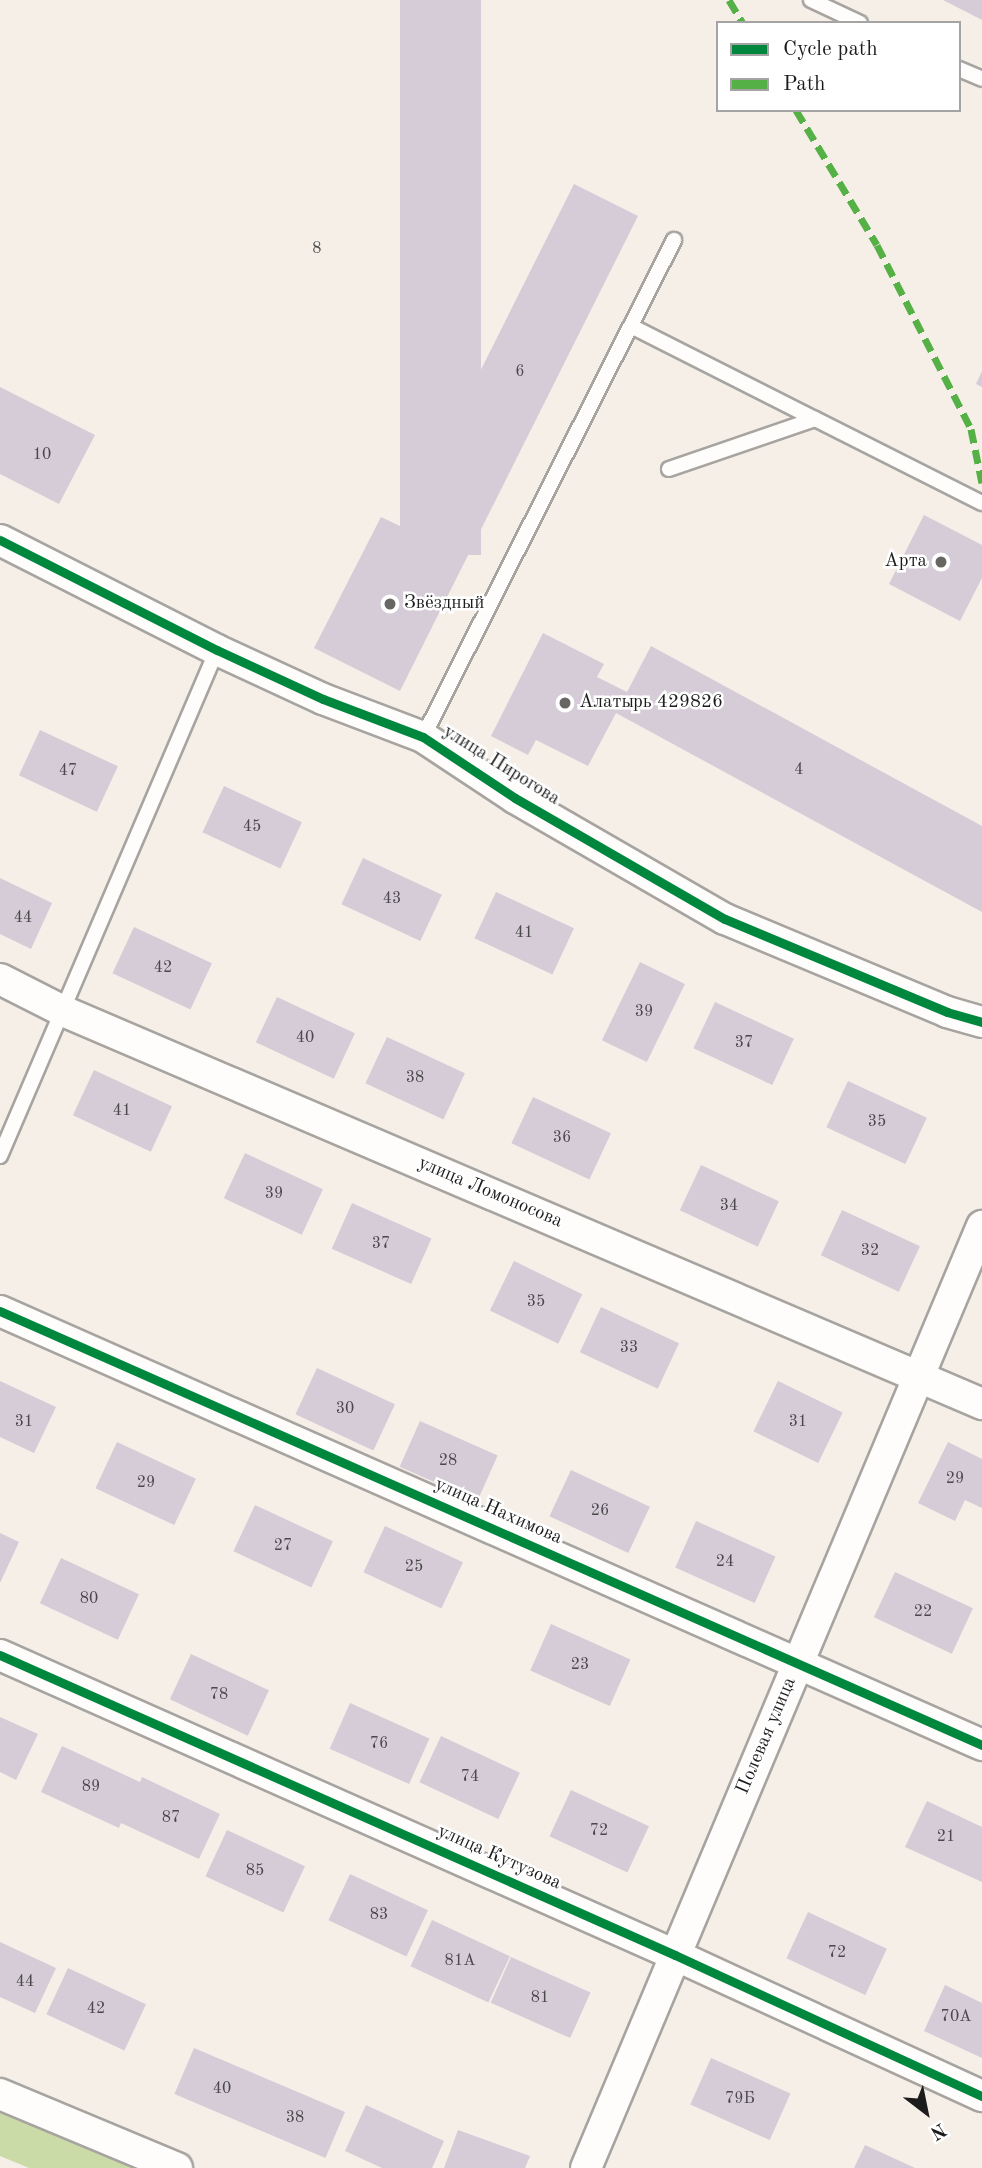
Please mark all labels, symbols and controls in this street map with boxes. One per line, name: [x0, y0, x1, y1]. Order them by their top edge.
legend: [716, 21, 961, 112]
text: Cycle path: [783, 39, 878, 60]
text: Path: [783, 74, 826, 95]
house number: 8: [312, 239, 322, 259]
house number: 6: [515, 362, 525, 382]
house number: 10: [33, 445, 51, 465]
place label: Арта: [884, 551, 927, 573]
marker: Арта: [933, 554, 949, 570]
place label: Звёздный: [404, 593, 484, 615]
marker: Звёздный: [382, 596, 398, 612]
place label: Алатырь 429826: [579, 692, 723, 714]
marker: Алатырь 429826: [557, 695, 573, 711]
street label: улица Пирогова: [438, 721, 564, 811]
house number: 4: [794, 760, 804, 780]
house number: 47: [59, 761, 77, 781]
house number: 45: [243, 817, 261, 837]
house number: 43: [383, 889, 401, 909]
house number: 44: [14, 908, 32, 928]
house number: 41: [515, 923, 533, 943]
house number: 42: [154, 958, 172, 978]
house number: 39: [635, 1002, 653, 1022]
house number: 40: [296, 1028, 314, 1048]
house number: 37: [735, 1033, 753, 1053]
house number: 38: [406, 1068, 424, 1088]
house number: 41: [113, 1101, 131, 1121]
house number: 35: [868, 1112, 886, 1132]
house number: 36: [553, 1128, 571, 1148]
street label: улица Ломоносова: [414, 1152, 566, 1234]
house number: 39: [265, 1184, 283, 1204]
house number: 34: [720, 1196, 738, 1216]
house number: 37: [372, 1234, 390, 1254]
house number: 32: [861, 1241, 879, 1261]
house number: 35: [527, 1292, 545, 1312]
house number: 33: [620, 1338, 638, 1358]
house number: 30: [336, 1399, 354, 1419]
house number: 31: [15, 1412, 33, 1432]
house number: 31: [789, 1412, 807, 1432]
house number: 28: [439, 1451, 457, 1471]
house number: 29: [946, 1469, 964, 1489]
house number: 29: [137, 1473, 155, 1493]
street label: улица Нахимова: [431, 1474, 565, 1550]
house number: 26: [591, 1501, 609, 1521]
house number: 27: [274, 1536, 292, 1556]
house number: 24: [716, 1552, 734, 1572]
house number: 25: [405, 1557, 423, 1577]
house number: 80: [80, 1589, 98, 1609]
house number: 22: [914, 1602, 932, 1622]
house number: 23: [571, 1655, 589, 1675]
street label: Полевая улица: [732, 1674, 802, 1798]
house number: 78: [210, 1685, 228, 1705]
house number: 76: [370, 1734, 388, 1754]
house number: 74: [461, 1767, 479, 1787]
house number: 89: [82, 1777, 100, 1797]
house number: 87: [162, 1808, 180, 1828]
street label: улица Кутузова: [434, 1821, 564, 1895]
house number: 72: [590, 1821, 608, 1841]
house number: 21: [937, 1827, 955, 1847]
house number: 85: [246, 1861, 264, 1881]
house number: 83: [370, 1905, 388, 1925]
house number: 72: [828, 1943, 846, 1963]
house number: 81А: [445, 1951, 475, 1971]
house number: 44: [16, 1972, 34, 1992]
house number: 81: [531, 1988, 549, 2008]
house number: 42: [87, 1999, 105, 2019]
house number: 70А: [941, 2007, 971, 2027]
north arrow: [891, 2077, 961, 2147]
house number: 40: [213, 2079, 231, 2099]
house number: 79Б: [725, 2089, 755, 2109]
house number: 38: [286, 2108, 304, 2128]
text: N: [926, 2118, 949, 2142]

